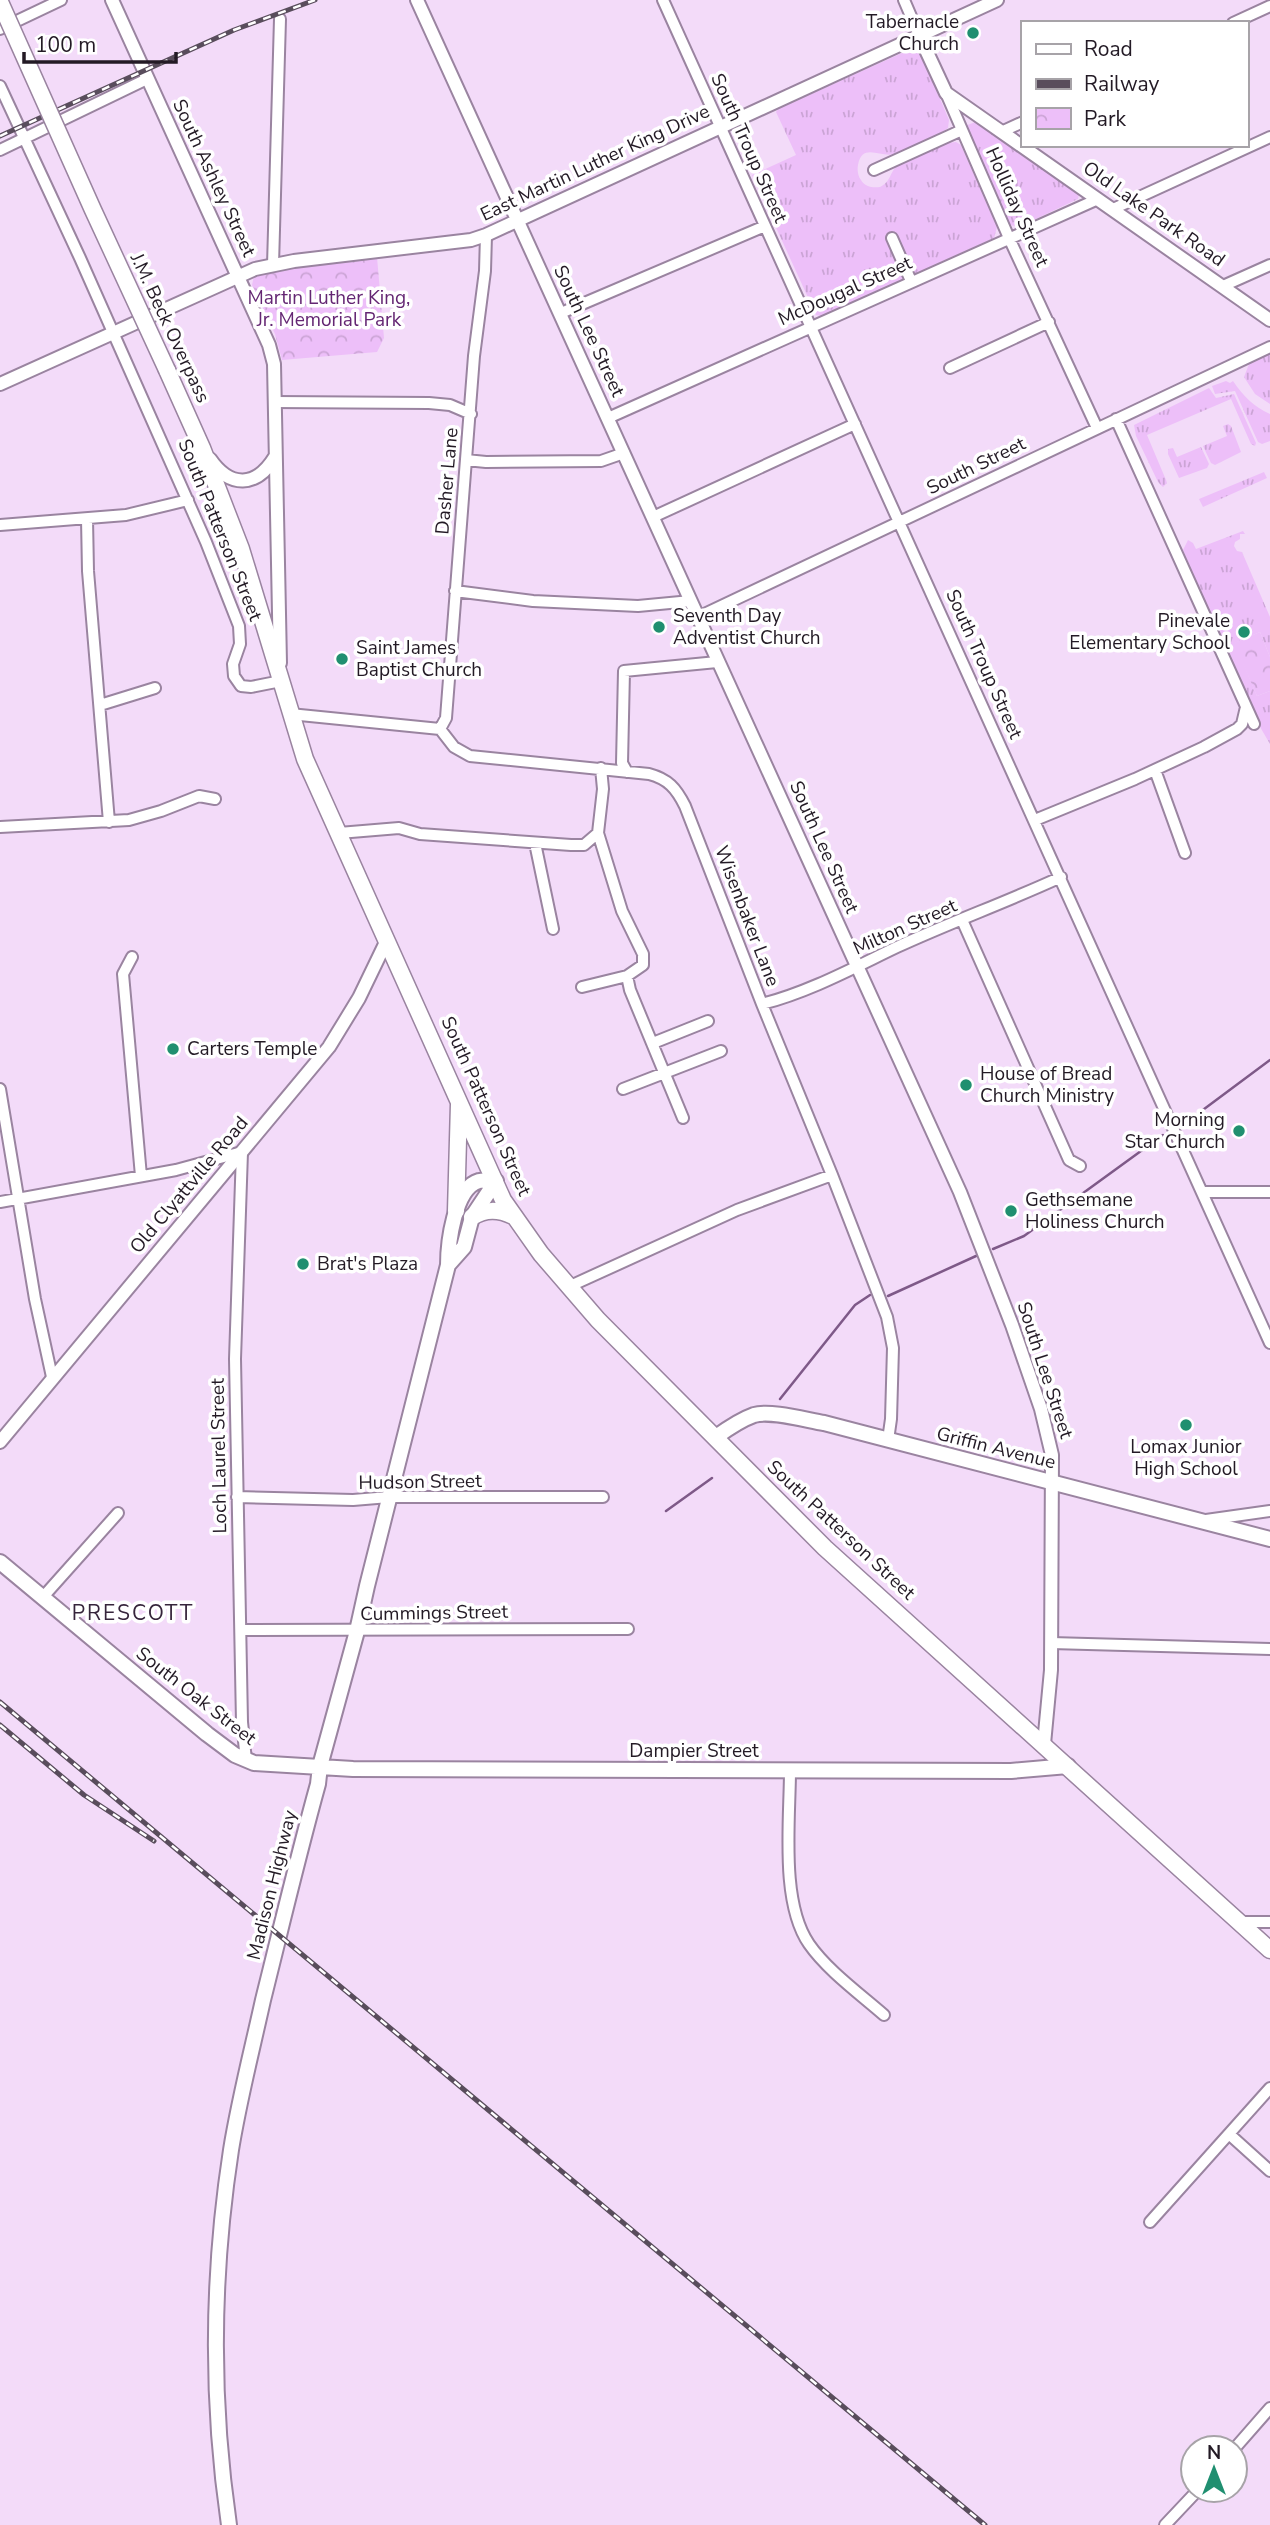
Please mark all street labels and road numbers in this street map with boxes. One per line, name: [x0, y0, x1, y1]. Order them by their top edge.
street label: South Troup Street: [704, 69, 794, 227]
street label: South Ashley Street: [166, 95, 262, 261]
street label: East Martin Luther King Drive: [476, 98, 714, 228]
street label: Holliday Street: [979, 143, 1055, 271]
street label: Old Lake Park Road: [1078, 155, 1230, 273]
street label: J.M. Beck Overpass: [123, 248, 216, 407]
street label: McDougal Street: [774, 250, 916, 332]
street label: South Lee Street: [547, 261, 631, 401]
street label: Dasher Lane: [429, 426, 465, 536]
street label: South Street: [922, 431, 1030, 501]
street label: South Patterson Street: [172, 435, 268, 625]
street label: South Troup Street: [939, 585, 1029, 743]
street label: South Lee Street: [783, 777, 865, 918]
street label: Wisenbaker Lane: [708, 842, 786, 990]
street label: Milton Street: [849, 892, 961, 961]
street label: South Patterson Street: [435, 1012, 537, 1200]
street label: Old Clyattville Road: [124, 1111, 254, 1259]
street label: South Lee Street: [1011, 1298, 1079, 1442]
street label: Loch Laurel Street: [205, 1378, 233, 1534]
street label: Griffin Avenue: [934, 1421, 1058, 1475]
street label: South Patterson Street: [761, 1454, 921, 1606]
street label: Hudson Street: [358, 1468, 482, 1496]
street label: Cummings Street: [360, 1599, 509, 1627]
street label: South Oak Street: [130, 1641, 262, 1751]
street label: Dampier Street: [629, 1738, 759, 1764]
street label: Madison Highway: [241, 1807, 303, 1963]

